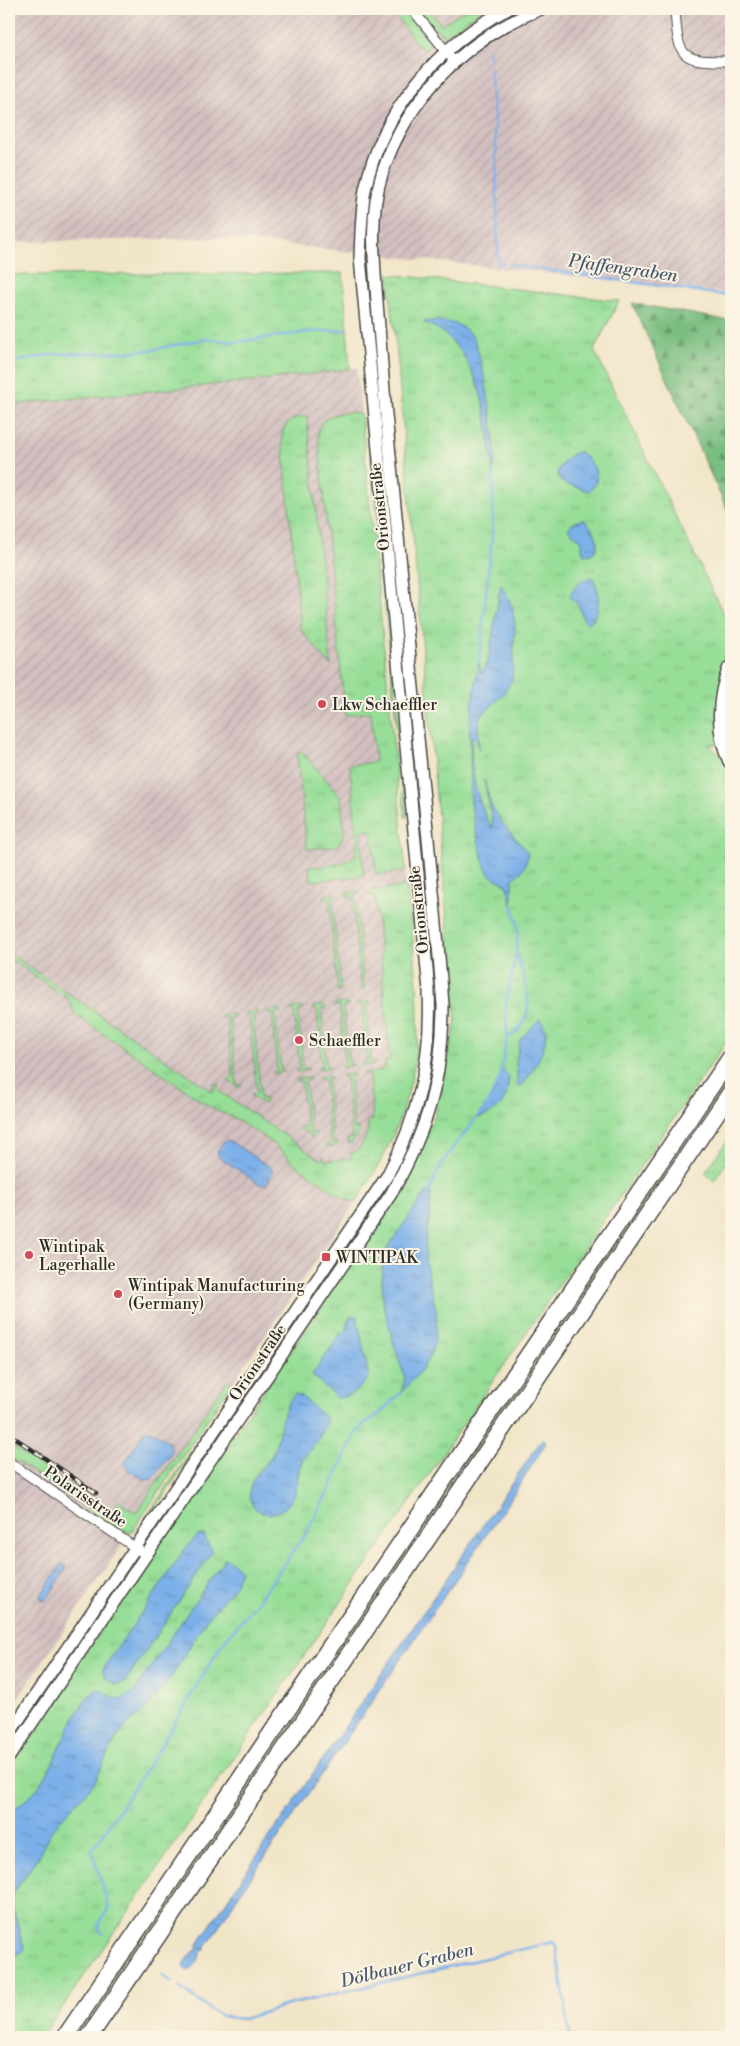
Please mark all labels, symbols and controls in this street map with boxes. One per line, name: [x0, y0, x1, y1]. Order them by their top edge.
water label: Pfaffengraben: [566, 249, 680, 288]
street label: Orionstraße: [365, 462, 395, 552]
place label: Lkw Schaeffler: [332, 695, 437, 715]
marker: Lkw Schaeffler: [316, 698, 328, 710]
street label: Orionstraße: [404, 865, 434, 955]
place label: Schaeffler: [309, 1031, 381, 1051]
marker: Schaeffler: [293, 1034, 305, 1046]
place label: Wintipak Lagerhalle: [38, 1237, 116, 1275]
place label: WINTIPAK: [335, 1248, 419, 1268]
marker: Wintipak Lagerhalle: [23, 1249, 35, 1261]
marker: WINTIPAK: [320, 1251, 332, 1263]
place label: Wintipak Manufacturing (Germany): [127, 1276, 305, 1314]
marker: Wintipak Manufacturing (Germany): [112, 1288, 124, 1300]
street label: Orionstraße: [225, 1320, 291, 1405]
street label: Polarisstraße: [40, 1462, 131, 1532]
water label: Dölbauer Graben: [337, 1938, 477, 1993]

